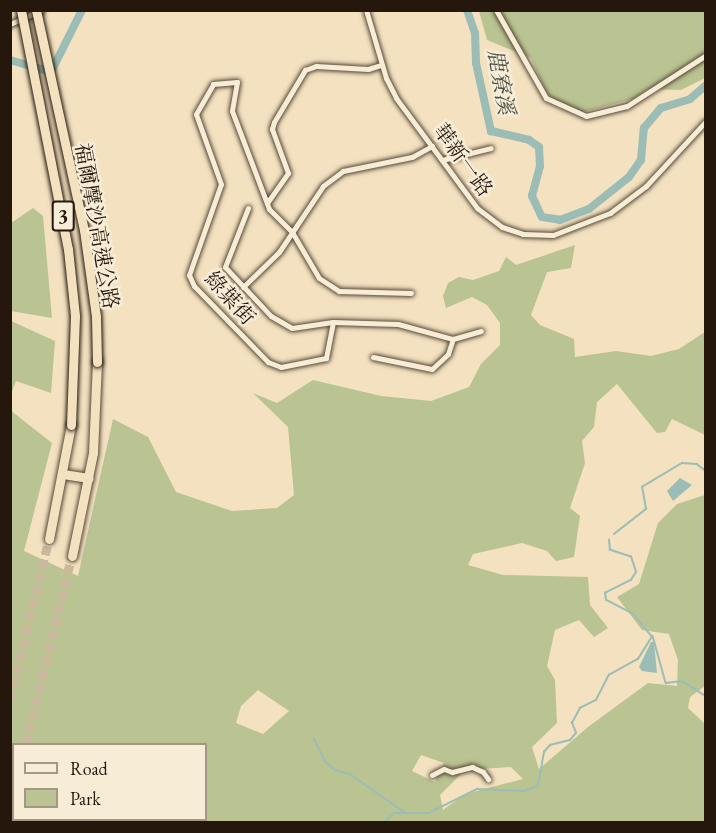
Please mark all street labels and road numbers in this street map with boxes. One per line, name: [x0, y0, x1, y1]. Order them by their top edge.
street label: 華新一路: [428, 119, 498, 201]
street label: 福爾摩沙高速公路: [70, 141, 124, 311]
road number: 3: [51, 199, 75, 233]
street label: 綠葉街: [200, 266, 260, 330]

